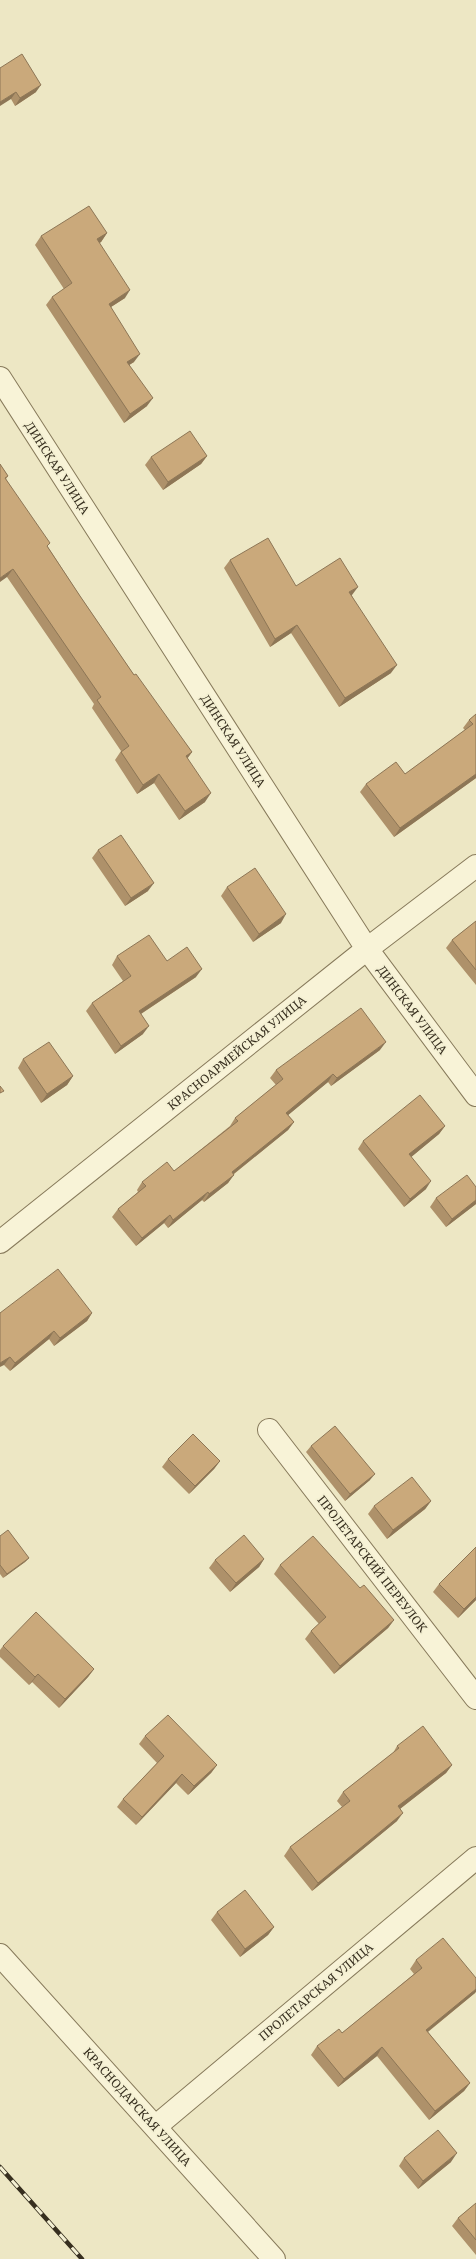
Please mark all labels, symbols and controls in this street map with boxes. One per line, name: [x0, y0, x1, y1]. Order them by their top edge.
street label: ДИНСКАЯ УЛИЦА: [21, 418, 94, 518]
street label: ДИНСКАЯ УЛИЦА: [197, 691, 270, 791]
street label: ДИНСКАЯ УЛИЦА: [373, 962, 452, 1058]
street label: КРАСНОАРМЕЙСКАЯ УЛИЦА: [164, 991, 310, 1114]
street label: ПРОЛЕТАРСКИЙ ПЕРЕУЛОК: [314, 1492, 432, 1636]
street label: ПРОЛЕТАРСКАЯ УЛИЦА: [255, 1938, 377, 2045]
street label: КРАСНОДАРСКАЯ УЛИЦА: [79, 2044, 196, 2170]

